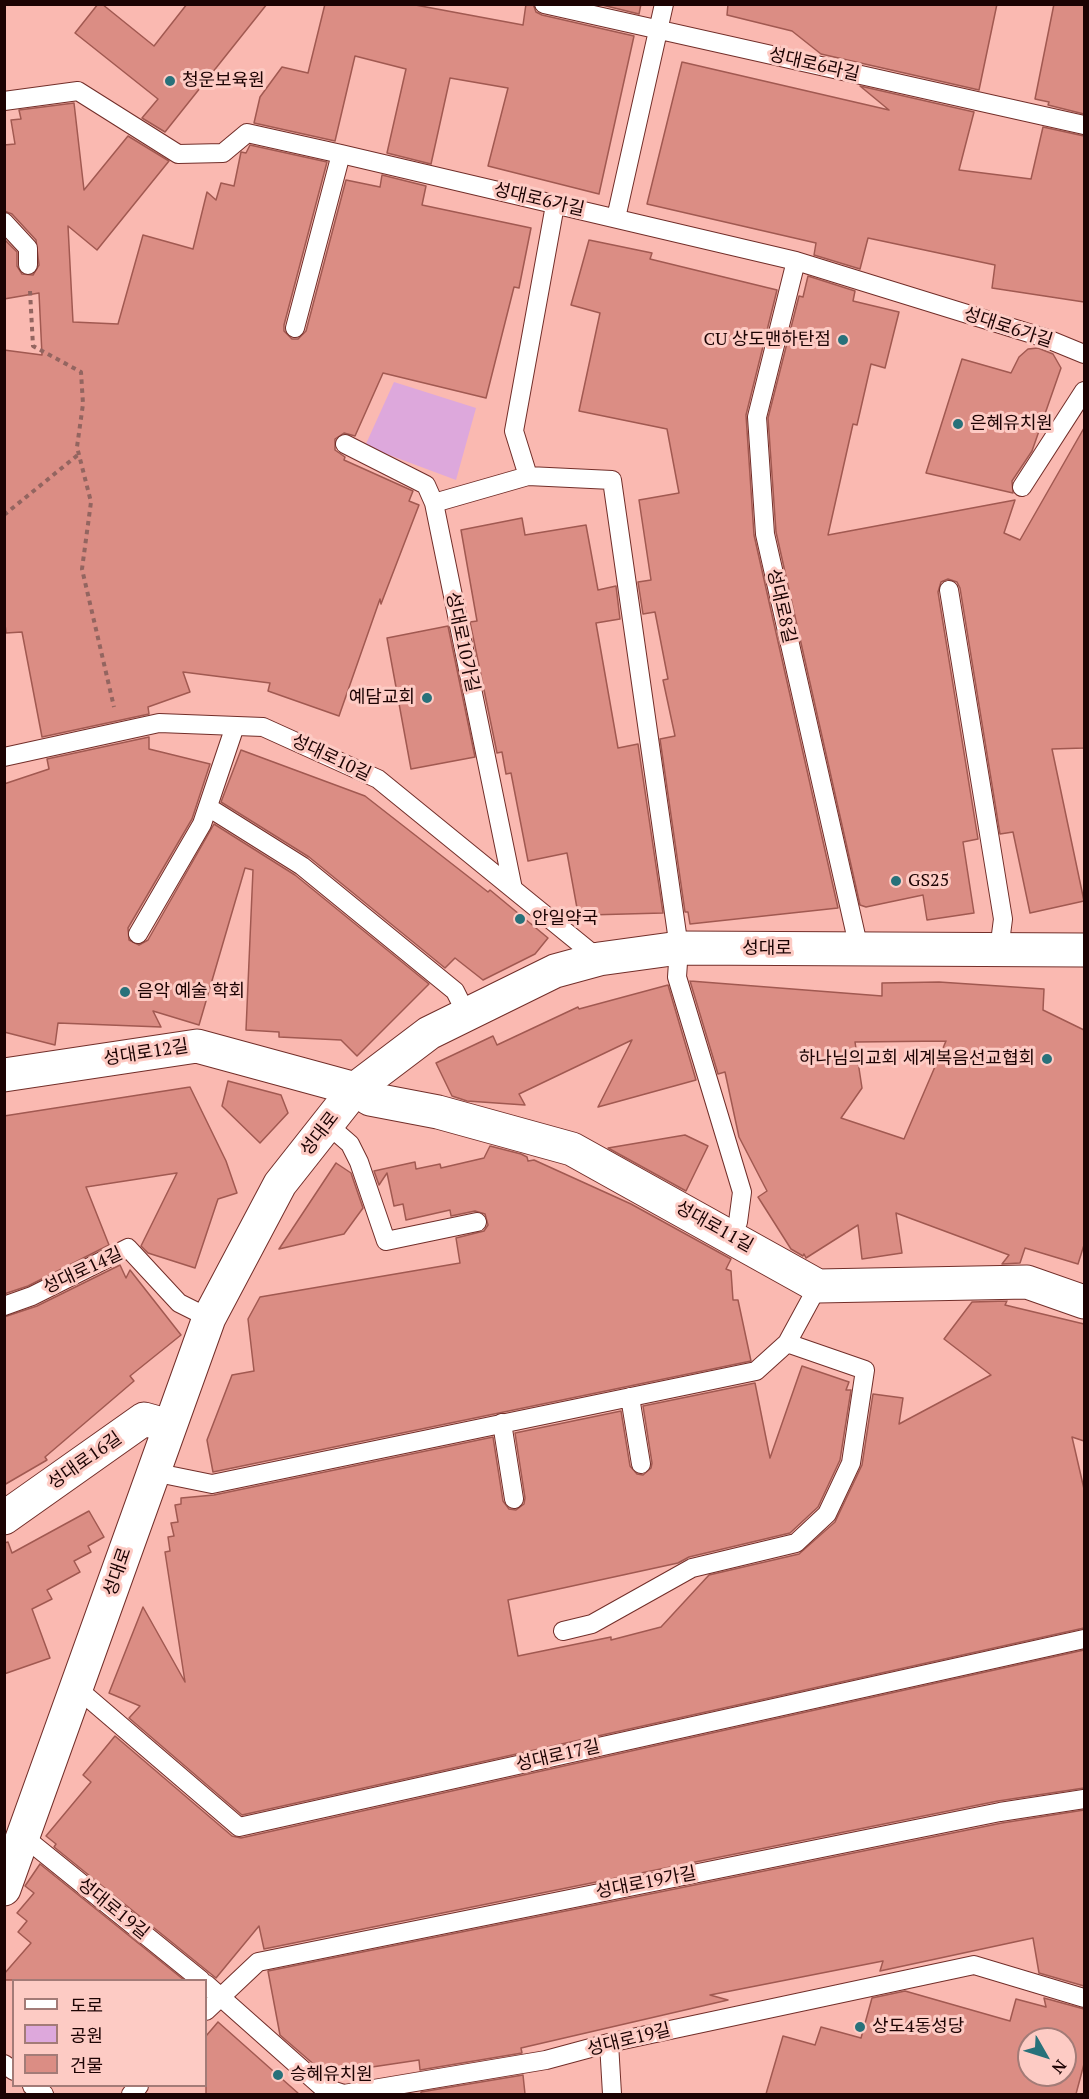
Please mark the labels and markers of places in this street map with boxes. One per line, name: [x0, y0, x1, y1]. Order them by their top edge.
place label: 청운보육원: [182, 70, 265, 92]
marker: 청운보육원: [163, 74, 177, 88]
place label: CU 상도맨하탄점: [704, 329, 831, 351]
marker: CU 상도맨하탄점: [836, 333, 850, 347]
place label: 은혜유치원: [970, 413, 1053, 435]
marker: 은혜유치원: [951, 417, 965, 431]
place label: 예담교회: [349, 687, 415, 709]
marker: 예담교회: [420, 691, 434, 705]
place label: GS25: [908, 870, 949, 892]
marker: GS25: [889, 874, 903, 888]
place label: 안일약국: [532, 908, 598, 930]
marker: 안일약국: [513, 912, 527, 926]
place label: 음악 예술 학회: [137, 981, 245, 1003]
marker: 음악 예술 학회: [118, 985, 132, 999]
place label: 하나님의교회 세계복음선교협회: [799, 1048, 1035, 1070]
marker: 하나님의교회 세계복음선교협회: [1040, 1052, 1054, 1066]
place label: 상도4동성당: [872, 2016, 964, 2038]
marker: 상도4동성당: [853, 2020, 867, 2034]
place label: 승혜유치원: [290, 2064, 373, 2086]
marker: 승혜유치원: [271, 2068, 285, 2082]

